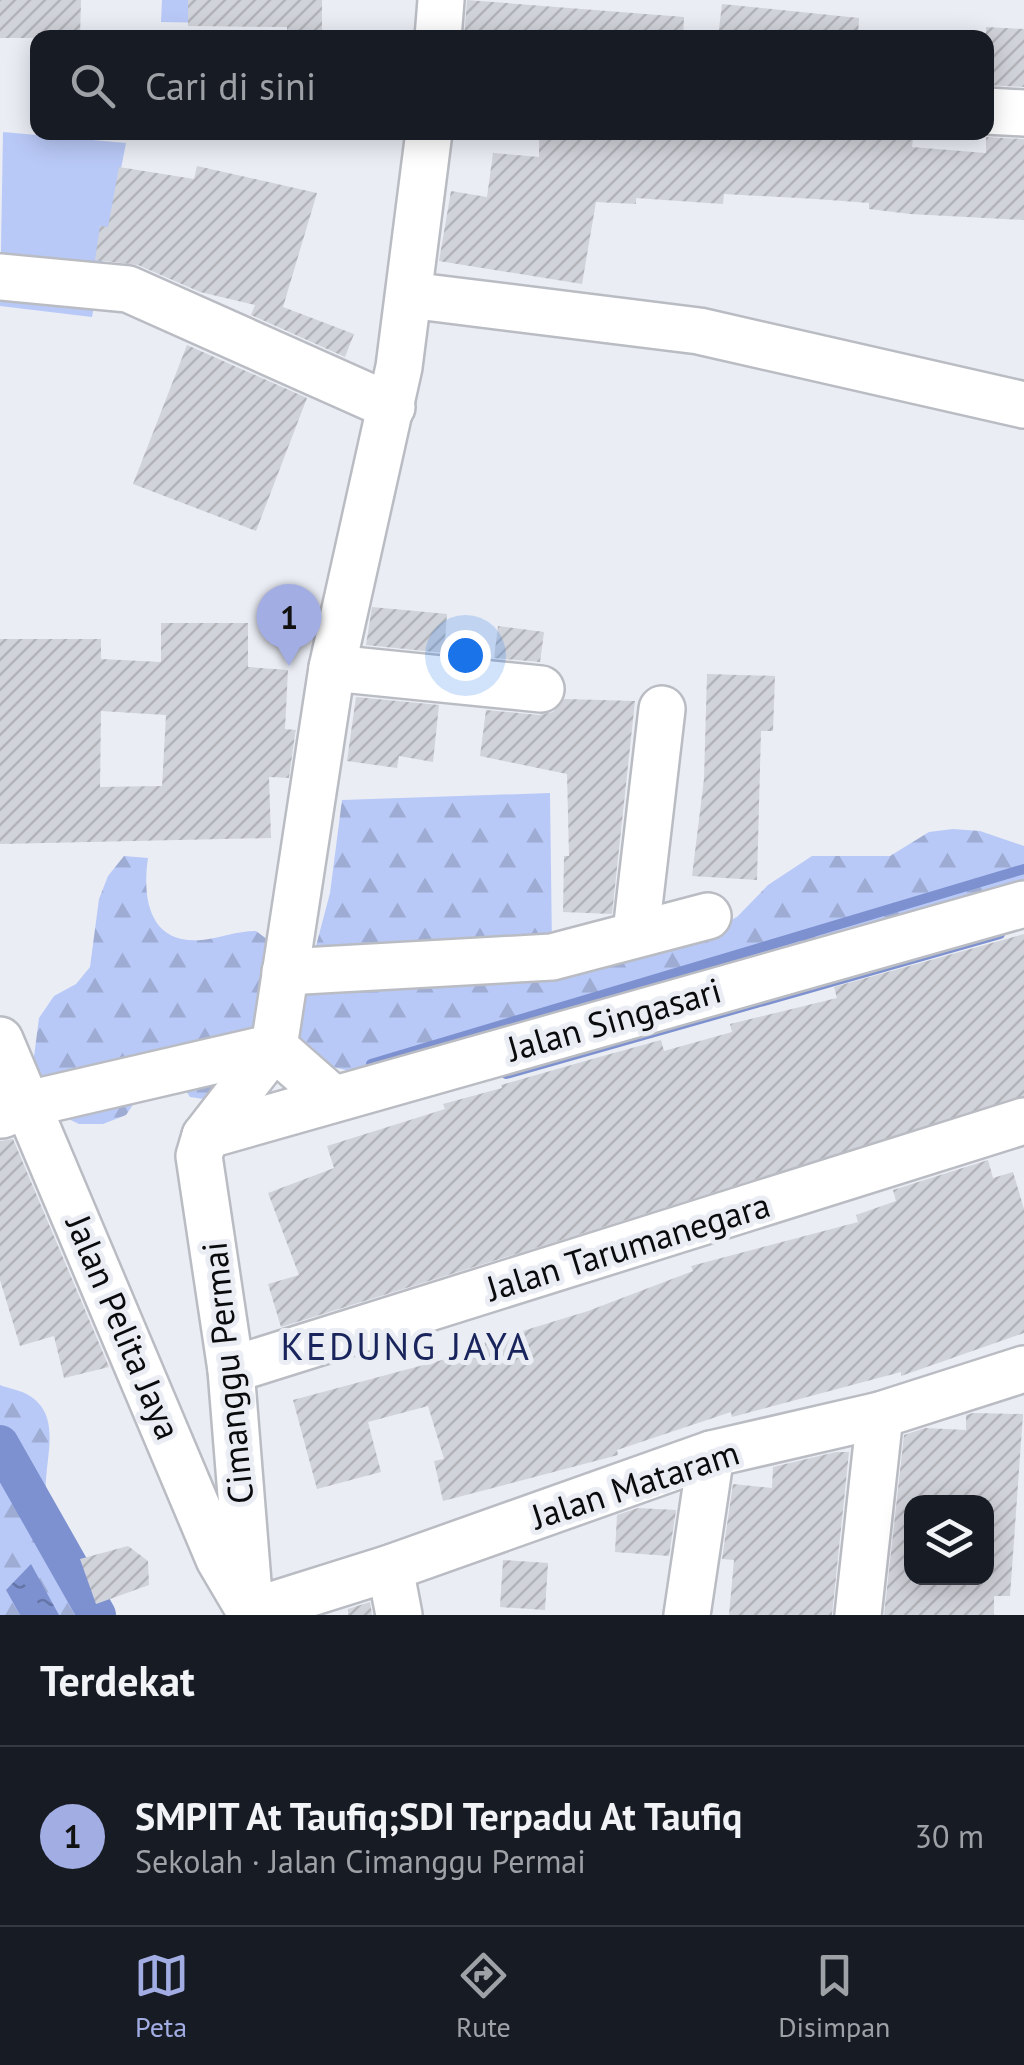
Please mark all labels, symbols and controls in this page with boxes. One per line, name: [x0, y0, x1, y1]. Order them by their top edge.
search box: [30, 30, 994, 140]
icon: search: [65, 58, 120, 113]
text: Cari di sini: [145, 61, 316, 110]
pin: 1: [256, 584, 322, 666]
your location: [440, 630, 491, 681]
street label: Jalan Singasari: [500, 967, 726, 1072]
street label: Jalan Tarumanegara: [479, 1181, 775, 1312]
street label: Jalan Pelita Jaya: [55, 1206, 192, 1446]
street label: Cimanggu Permai: [190, 1240, 264, 1506]
district label: KEDUNG JAYA: [280, 1321, 532, 1370]
street label: Jalan Mataram: [523, 1429, 745, 1540]
map controls: [904, 1495, 994, 1585]
button: layers: [904, 1495, 994, 1585]
text: Terdekat: [40, 1653, 195, 1708]
text: SMPIT At Taufiq;SDI Terpadu At Taufiq: [135, 1791, 742, 1840]
text: 1: [63, 1815, 82, 1857]
text: 30 m: [915, 1815, 984, 1857]
text: Sekolah · Jalan Cimanggu Permai: [135, 1840, 586, 1882]
tab: Peta: [134, 1948, 189, 2045]
tab: Rute: [456, 1948, 511, 2045]
tab: Disimpan: [778, 1948, 890, 2045]

